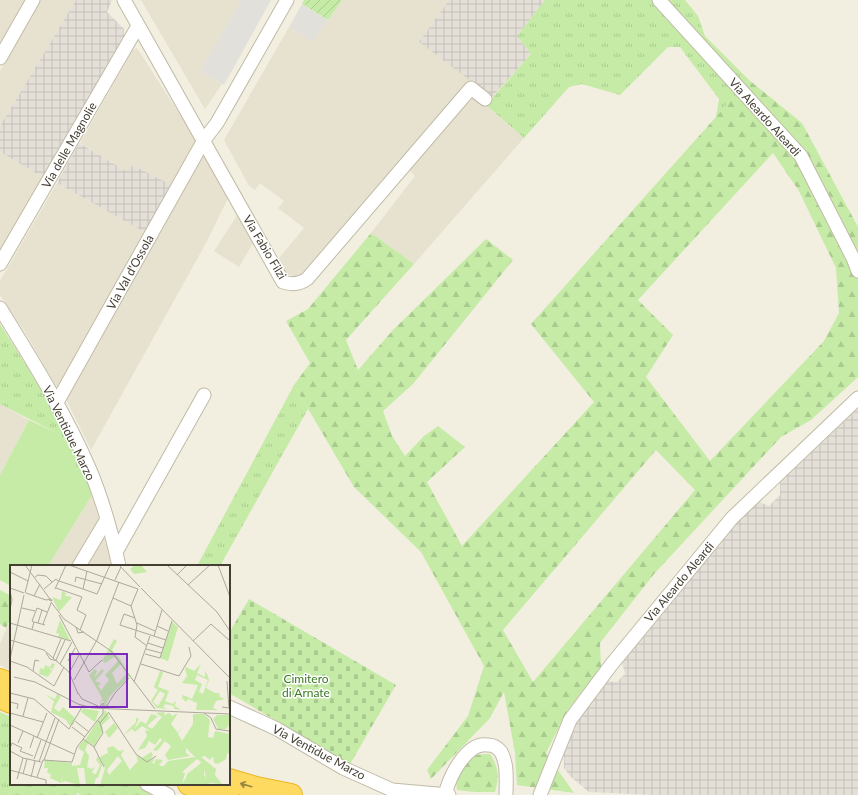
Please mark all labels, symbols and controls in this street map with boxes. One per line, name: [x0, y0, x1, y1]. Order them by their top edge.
street label: Via Aleardo Aleardi: [726, 75, 804, 159]
street label: Via delle Magnolie: [38, 99, 100, 191]
street label: Via Fabio Filzi: [240, 212, 290, 282]
street label: Via Val d'Ossola: [103, 232, 157, 312]
street label: Via Ventidue Marzo: [40, 383, 98, 483]
street label: Via Aleardo Aleardi: [641, 539, 717, 625]
inset map: [10, 565, 230, 785]
park label: Cimitero di Arnate: [282, 671, 330, 700]
street label: Via Ventidue Marzo: [270, 721, 368, 783]
one-way arrow: [240, 781, 253, 788]

